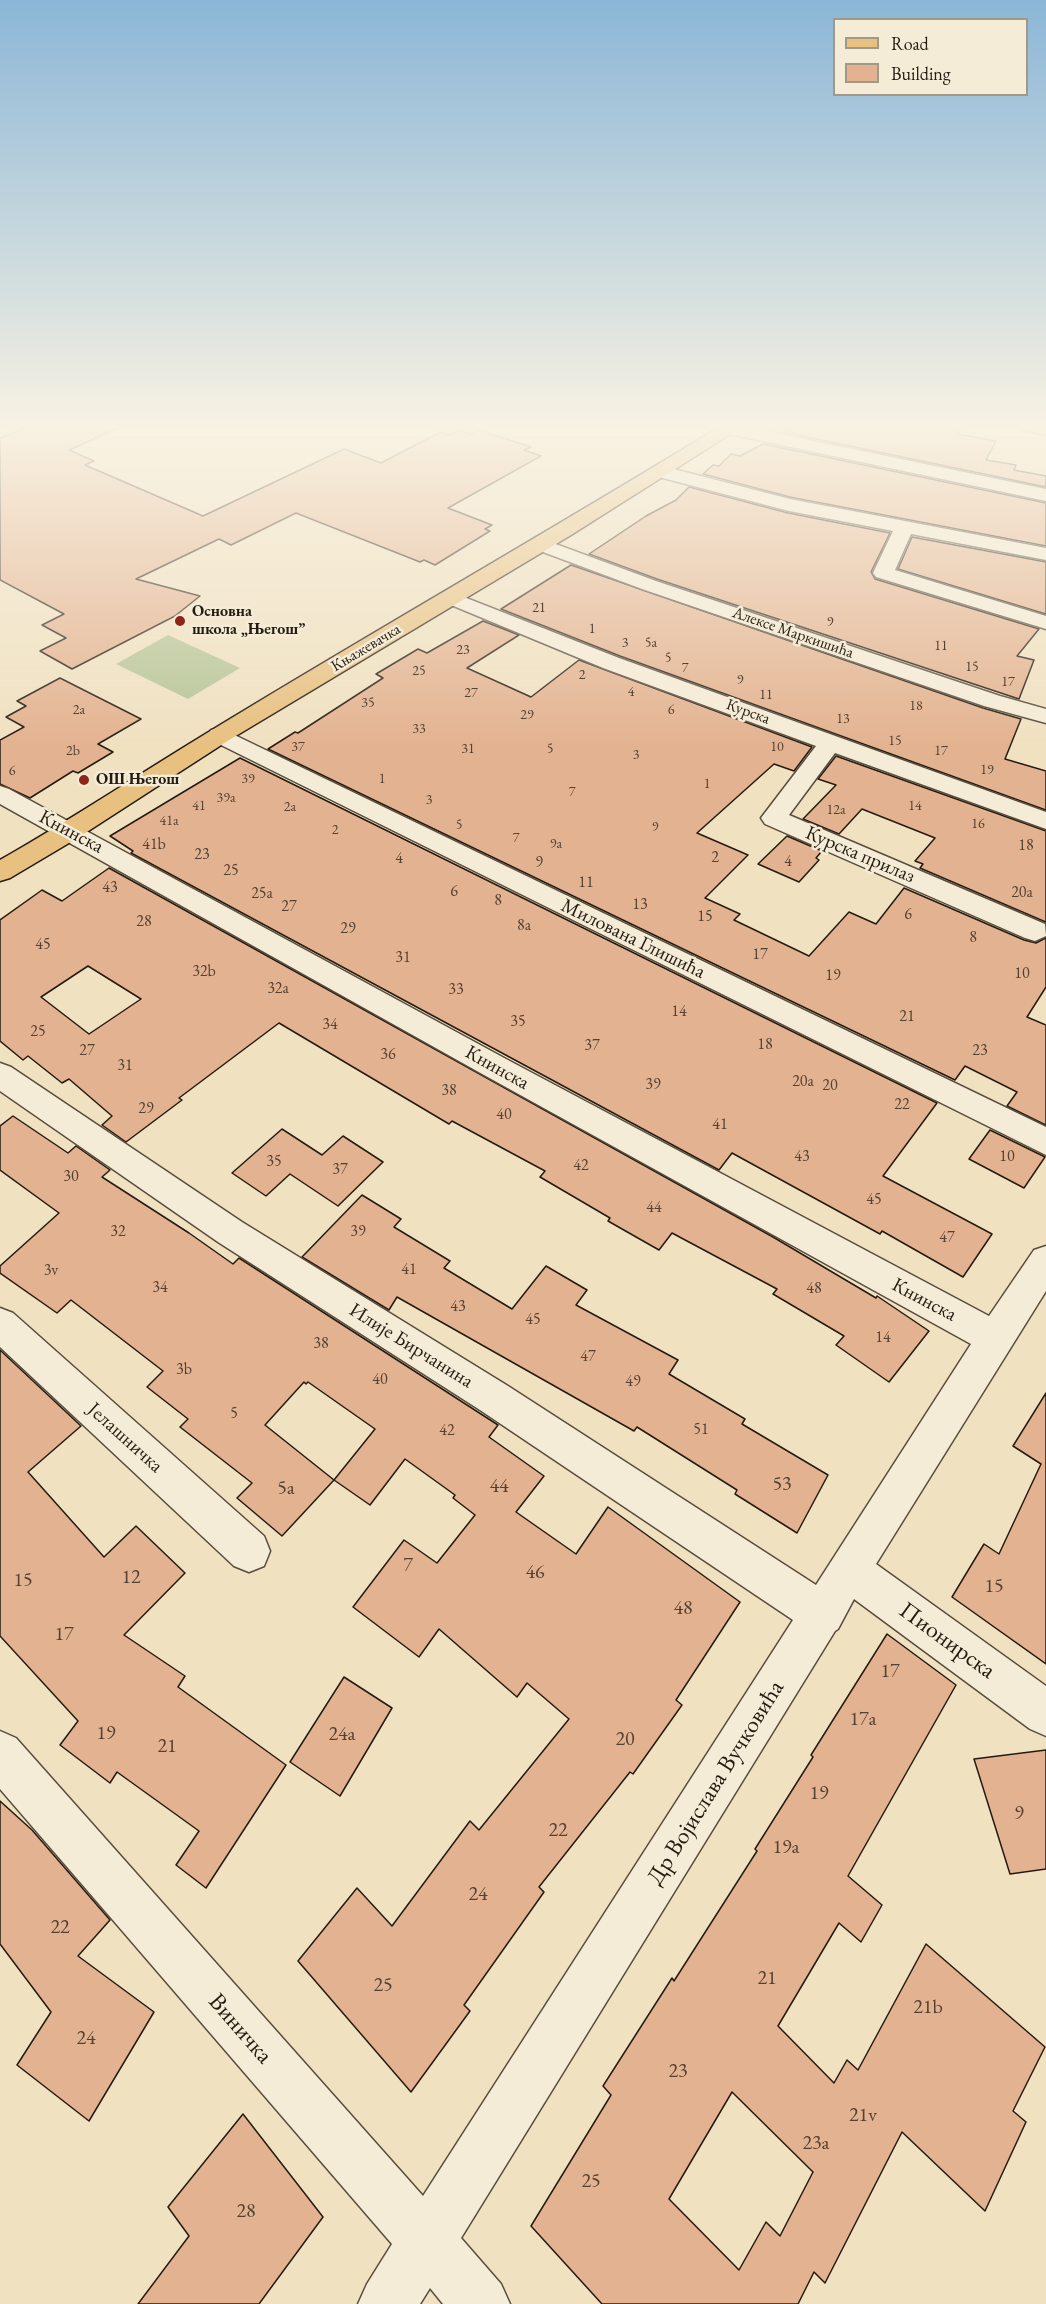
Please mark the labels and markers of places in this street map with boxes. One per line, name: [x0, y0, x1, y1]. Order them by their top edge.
place label: Основна школа „Његош”: [192, 602, 305, 640]
marker: Основна школа „Његош”: [173, 614, 187, 628]
place label: ОШ Његош: [96, 770, 179, 790]
marker: ОШ Његош: [77, 773, 91, 787]

